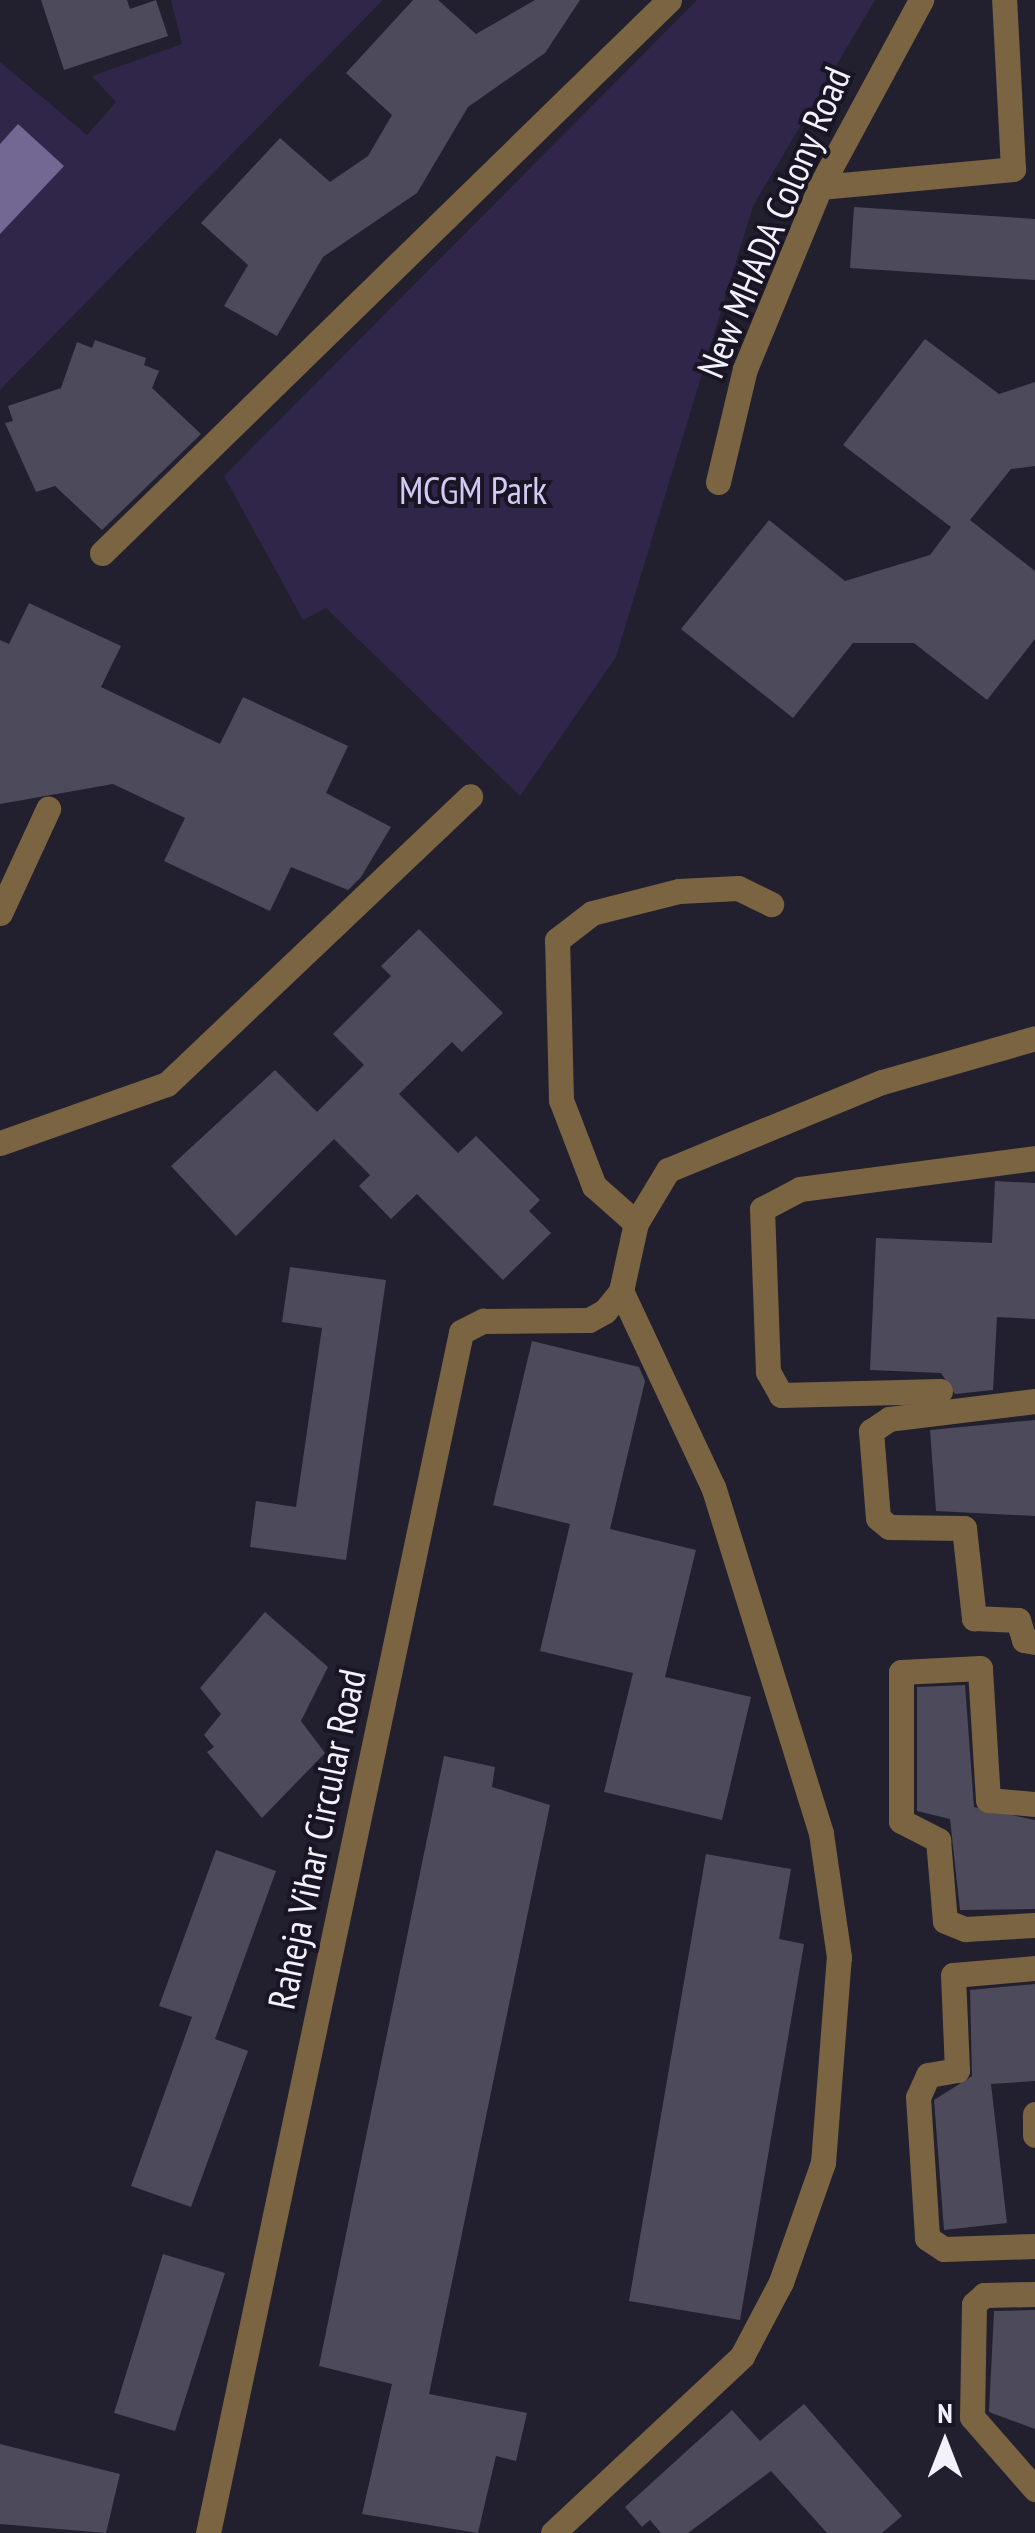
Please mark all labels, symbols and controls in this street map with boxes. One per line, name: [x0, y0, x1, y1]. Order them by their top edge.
street label: New MHADA Colony Road: [686, 58, 860, 386]
park label: MCGM Park: [399, 467, 547, 513]
street label: Raheja Vihar Circular Road: [258, 1665, 374, 2013]
north arrow: [895, 2393, 995, 2493]
text: N: [937, 2394, 953, 2431]

